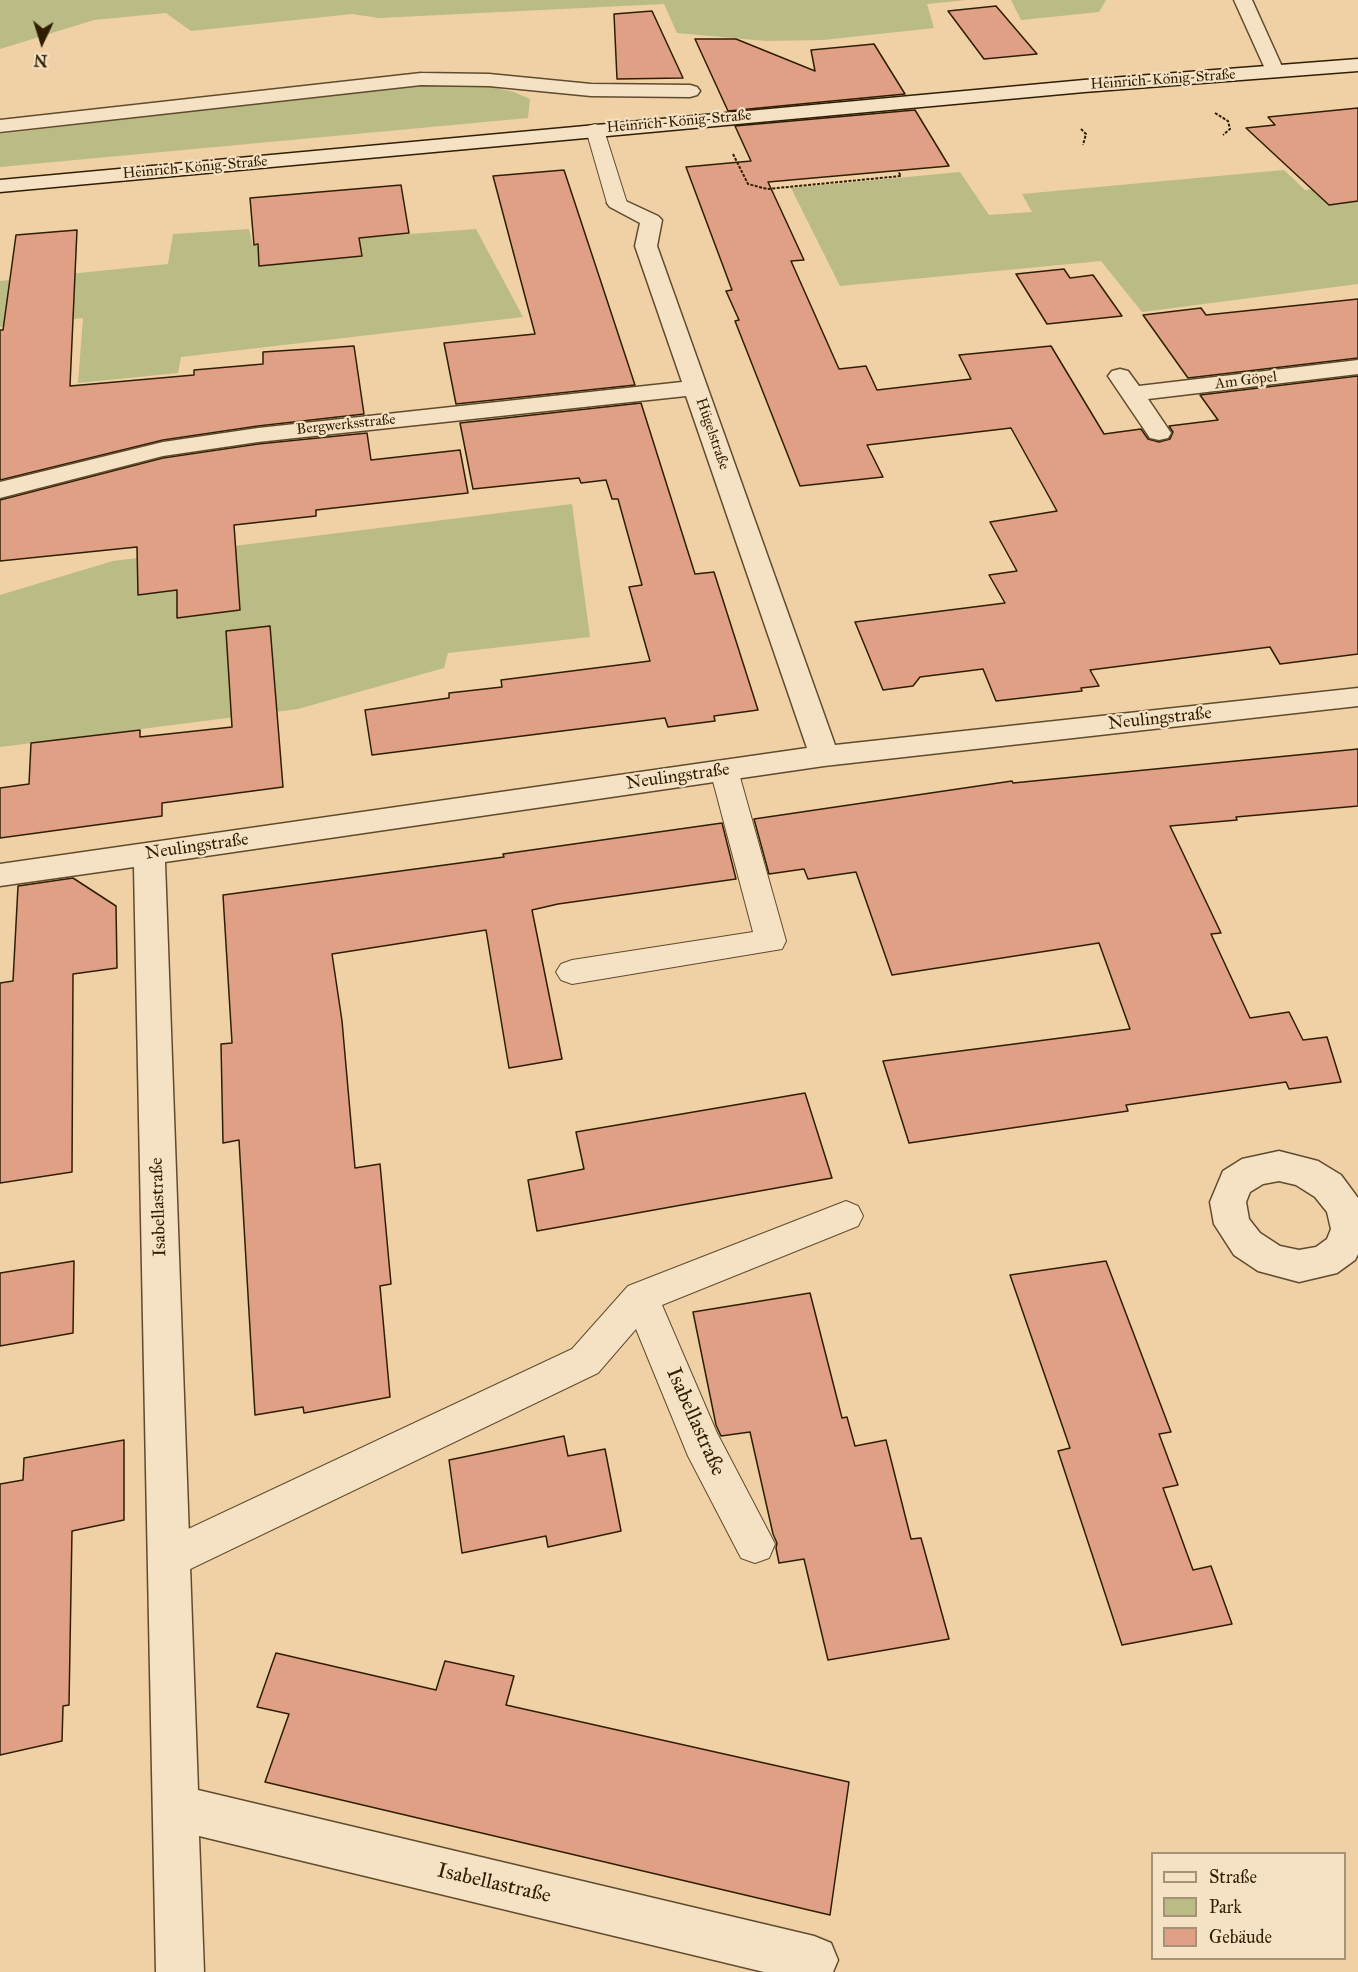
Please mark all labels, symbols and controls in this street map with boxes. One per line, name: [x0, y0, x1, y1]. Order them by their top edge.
north arrow: [12, 12, 72, 72]
text: N: [33, 51, 48, 70]
street label: Heinrich-König-Straße: [1090, 66, 1236, 94]
street label: Heinrich-König-Straße: [606, 107, 752, 137]
street label: Heinrich-König-Straße: [122, 153, 268, 183]
street label: Am Göpel: [1214, 368, 1278, 394]
street label: Hügelstraße: [691, 396, 733, 472]
street label: Bergwerksstraße: [296, 411, 396, 439]
street label: Neulingstraße: [1107, 703, 1213, 735]
street label: Neulingstraße: [625, 759, 731, 795]
street label: Neulingstraße: [144, 829, 250, 865]
street label: Isabellastraße: [146, 1157, 172, 1257]
street label: Isabellastraße: [660, 1364, 730, 1480]
legend: [1151, 1852, 1346, 1960]
street label: Isabellastraße: [435, 1859, 553, 1909]
text: Straße: [1209, 1866, 1257, 1888]
text: Park: [1209, 1896, 1242, 1918]
text: Gebäude: [1209, 1926, 1272, 1948]

